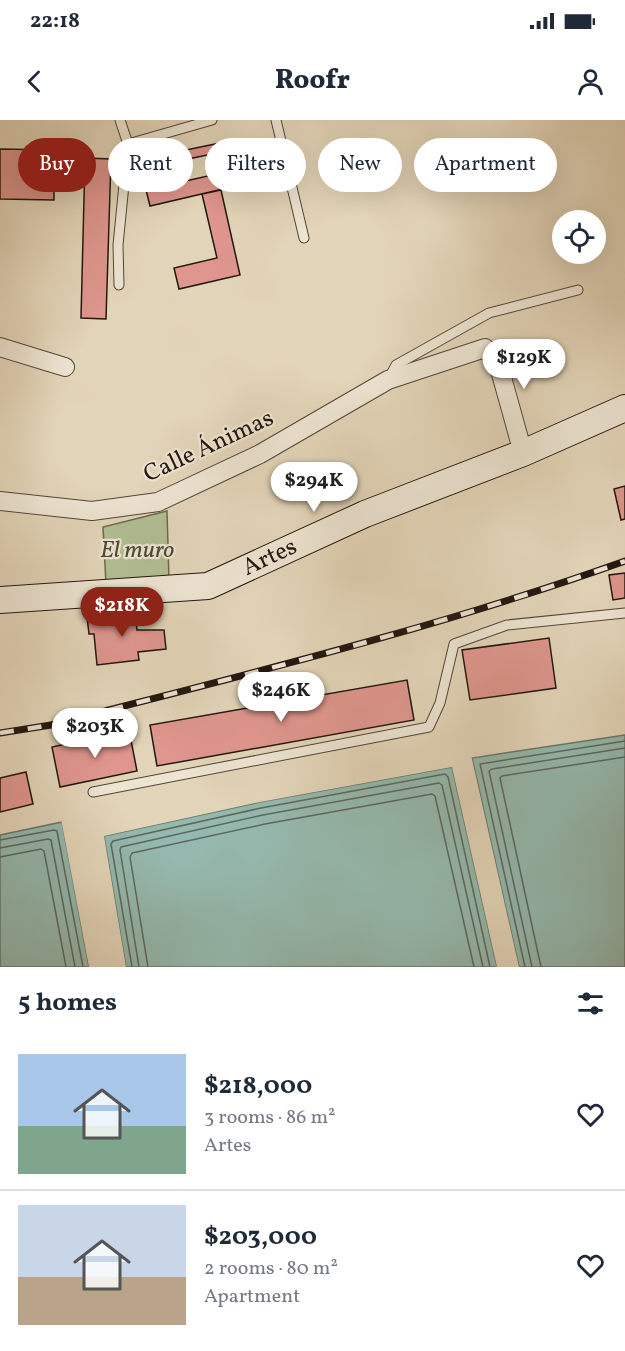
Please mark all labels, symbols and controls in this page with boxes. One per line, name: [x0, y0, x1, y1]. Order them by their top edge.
text: 22:18: [30, 6, 80, 37]
text: Roofr: [275, 62, 350, 100]
icon: back: [18, 65, 51, 98]
icon: person: [574, 65, 607, 98]
chip: Buy: [18, 138, 96, 192]
chip: Rent: [108, 138, 193, 192]
chip: Filters: [205, 138, 306, 192]
chip: New: [318, 138, 402, 192]
chip: Apartment: [414, 138, 557, 192]
map controls: [552, 210, 606, 264]
button: locate: [552, 210, 606, 264]
pin: $129K: [482, 339, 566, 390]
text: $129K: [496, 344, 552, 372]
street label: Calle Ánimas: [138, 402, 280, 492]
pin: $294K: [272, 462, 356, 513]
text: $294K: [285, 467, 343, 495]
street label: Artes: [237, 531, 303, 585]
park label: El muro: [100, 534, 174, 568]
pin: $218K: [80, 587, 164, 638]
text: $218K: [95, 592, 149, 620]
pin: $246K: [239, 672, 323, 723]
text: $246K: [252, 677, 310, 705]
pin: $203K: [53, 708, 137, 759]
text: $203K: [66, 713, 124, 741]
text: 5 homes: [18, 985, 117, 1021]
icon: filters: [574, 987, 607, 1020]
text: $218,000: [204, 1068, 312, 1104]
icon: home: [66, 1078, 138, 1150]
icon: heart: [574, 1098, 607, 1131]
text: 3 rooms · 86 m²: [204, 1104, 335, 1132]
text: Artes: [204, 1132, 251, 1160]
text: $203,000: [204, 1219, 317, 1255]
icon: home: [66, 1229, 138, 1301]
icon: heart: [574, 1249, 607, 1282]
text: 2 rooms · 80 m²: [204, 1255, 338, 1283]
text: Apartment: [204, 1283, 300, 1311]

